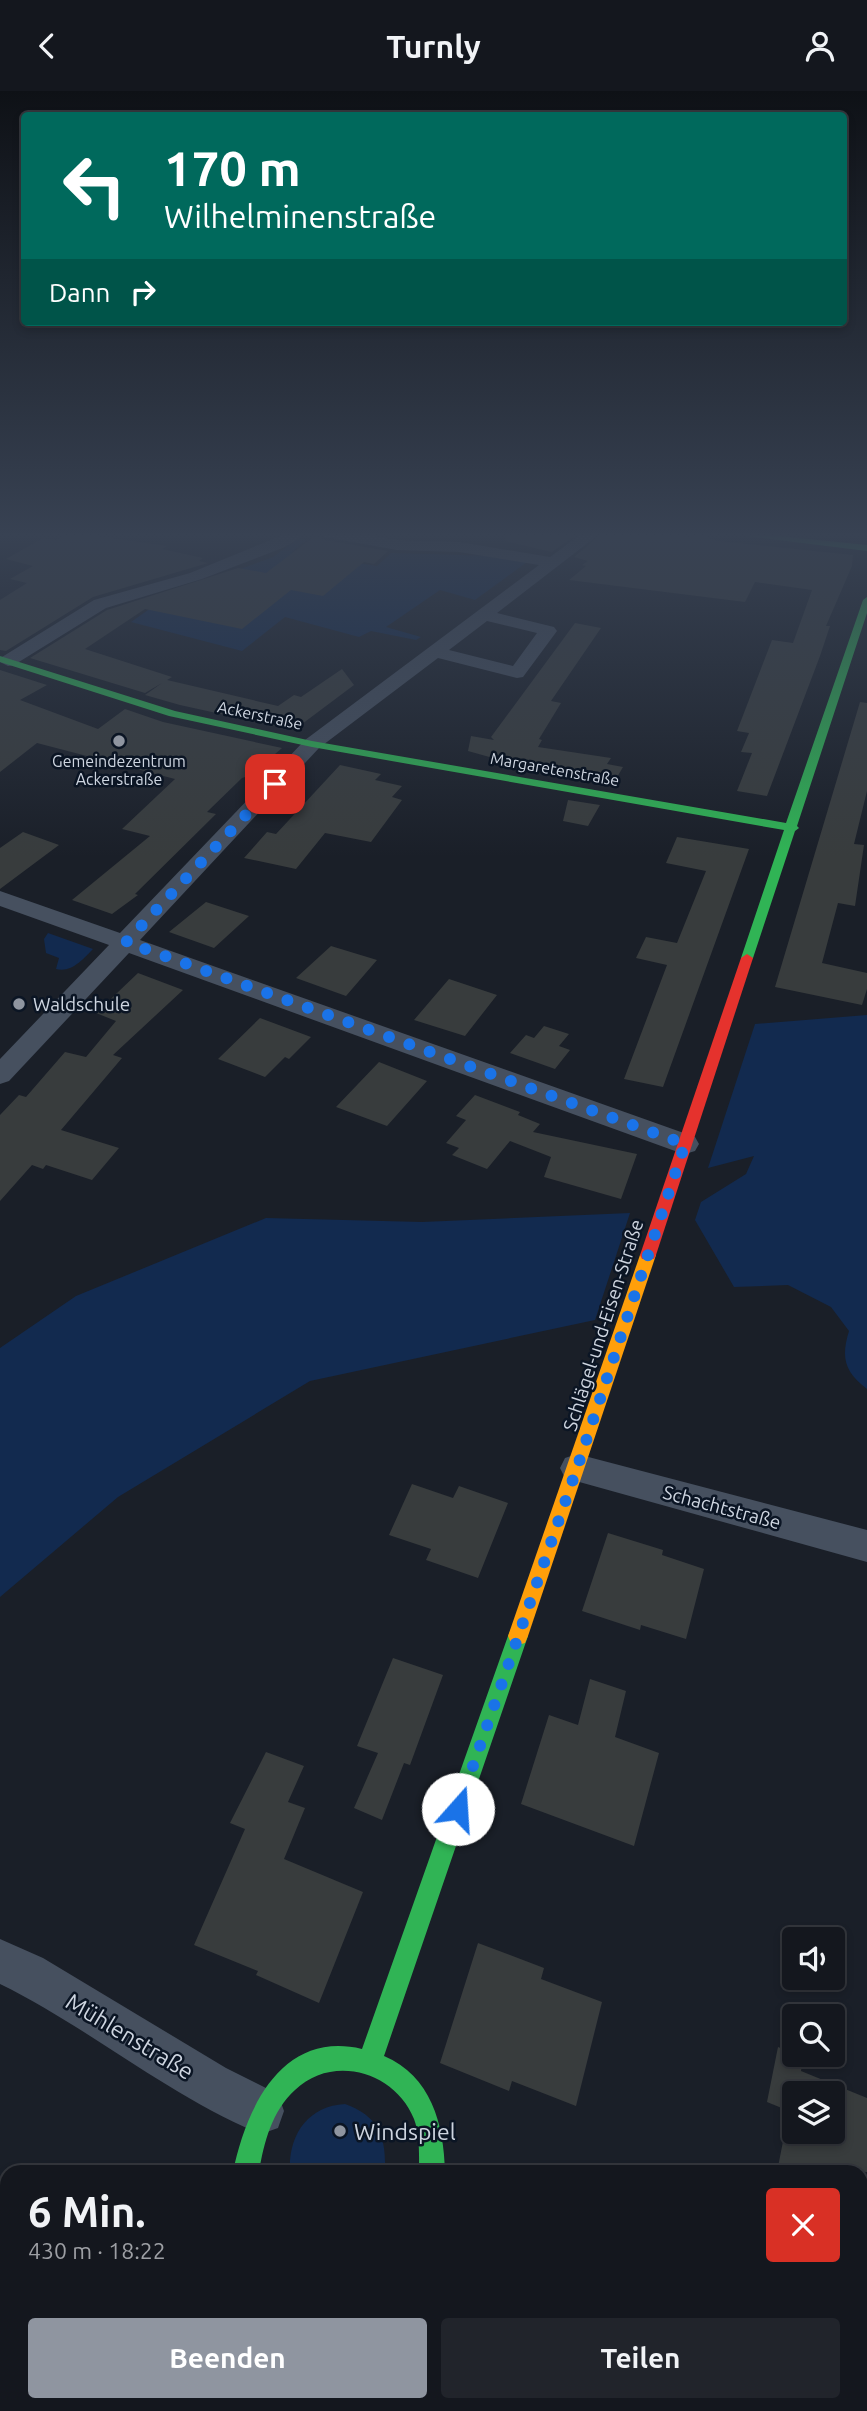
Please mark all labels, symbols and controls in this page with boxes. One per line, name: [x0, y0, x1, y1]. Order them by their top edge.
icon: back: [28, 27, 66, 65]
icon: person: [801, 27, 839, 65]
text: Turnly: [386, 28, 481, 64]
icon: left: [49, 140, 140, 231]
text: 170 m: [164, 140, 301, 195]
text: Wilhelminenstraße: [164, 198, 436, 234]
icon: right: [124, 273, 162, 311]
text: Dann: [49, 278, 110, 307]
street label: Ackerstraße: [216, 697, 304, 733]
marker: Gemeindezentrum Ackerstraße: [111, 733, 127, 749]
street label: Margaretenstraße: [489, 749, 621, 789]
place label: Gemeindezentrum Ackerstraße: [52, 752, 186, 788]
pin: [245, 754, 305, 814]
icon: arrive: [256, 765, 294, 803]
place label: Waldschule: [33, 993, 130, 1015]
marker: Waldschule: [11, 996, 27, 1012]
street label: Schlägel-und-Eisen-Straße: [558, 1216, 648, 1434]
street label: Schachtstraße: [661, 1481, 783, 1533]
position arrow: [421, 1772, 495, 1846]
map controls: [782, 1927, 845, 2144]
button: sound: [782, 1927, 845, 1990]
street label: Mühlenstraße: [62, 1988, 198, 2084]
button: search: [782, 2004, 845, 2067]
button: layers: [782, 2081, 845, 2144]
place label: Windspiel: [354, 2119, 456, 2144]
marker: Windspiel: [332, 2123, 348, 2139]
text: 6 Min.: [28, 2188, 146, 2235]
button: close: [766, 2188, 840, 2262]
text: 430 m · 18:22: [28, 2238, 166, 2263]
button: Beenden: [28, 2318, 427, 2398]
button: Teilen: [441, 2318, 840, 2398]

